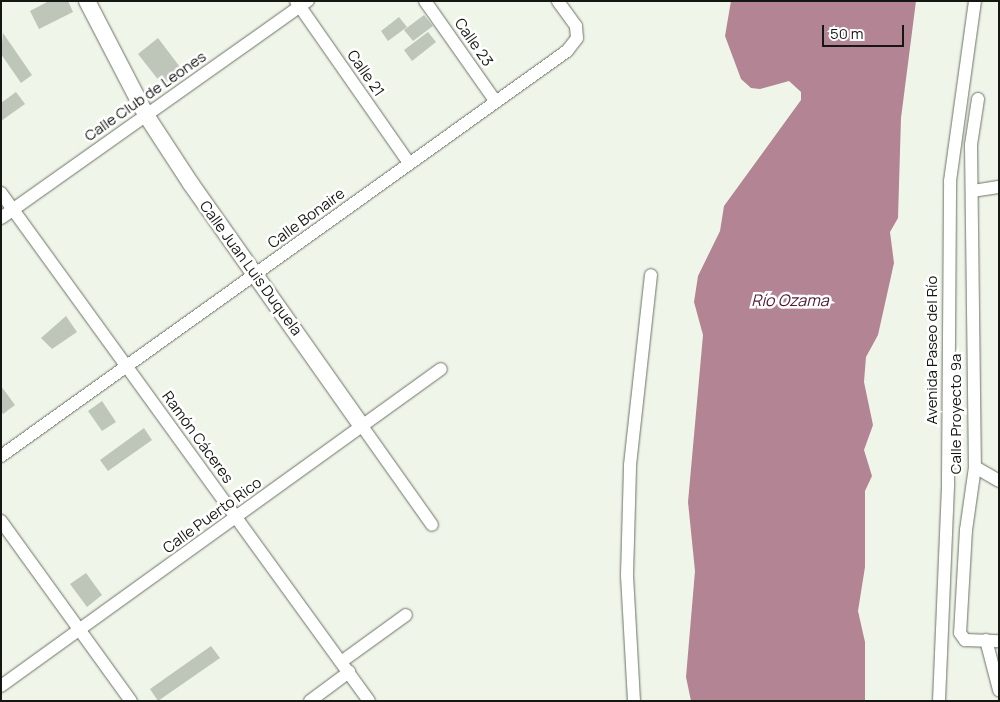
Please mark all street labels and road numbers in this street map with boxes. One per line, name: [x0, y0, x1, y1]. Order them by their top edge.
street label: Calle 23: [451, 14, 497, 70]
street label: Calle 21: [344, 46, 388, 100]
street label: Calle Club de Leones: [81, 47, 209, 145]
street label: Calle Bonaire: [264, 184, 348, 252]
street label: Calle Juan Luis Duquela: [196, 197, 306, 339]
street label: Avenida Paseo del Río: [923, 276, 941, 424]
street label: Calle Proyecto 9a: [947, 354, 965, 474]
street label: Ramón Cáceres: [159, 388, 237, 486]
street label: Calle Puerto Rico: [159, 473, 265, 557]

